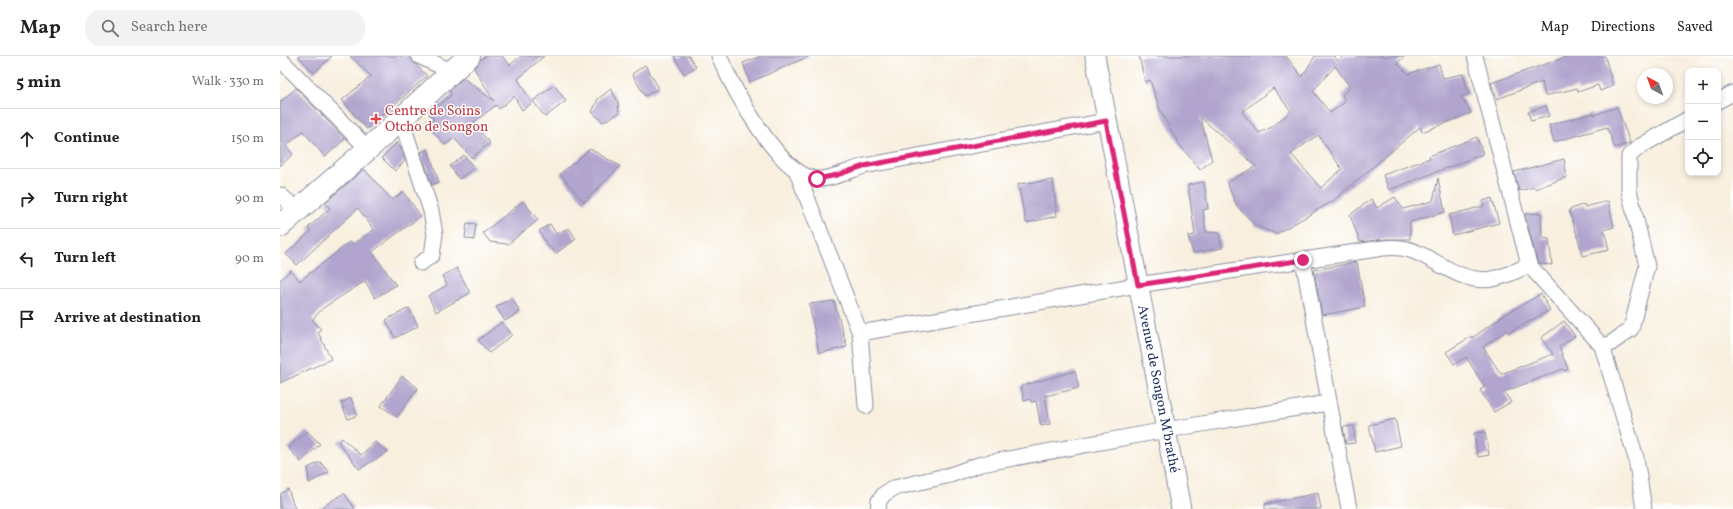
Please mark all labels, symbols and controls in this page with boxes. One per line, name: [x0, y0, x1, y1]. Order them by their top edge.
search box: [85, 10, 365, 46]
text: Map: [20, 15, 61, 41]
icon: search: [99, 17, 121, 39]
text: Search here: [131, 17, 208, 38]
text: Map: [1541, 18, 1569, 37]
text: Directions: [1591, 18, 1655, 37]
text: Saved: [1677, 18, 1713, 37]
north arrow: [1637, 68, 1673, 104]
map controls: [1685, 68, 1721, 176]
button: +: [1685, 68, 1721, 104]
text: 5 min: [16, 71, 61, 94]
text: Walk · 330 m: [192, 73, 264, 91]
place label: Centre de Soins Otcho de Songon: [385, 102, 488, 137]
button: −: [1685, 104, 1721, 140]
marker: Centre de Soins Otcho de Songon: [370, 113, 382, 125]
icon: ahead: [16, 128, 38, 150]
text: Continue: [54, 128, 119, 149]
text: 150 m: [231, 130, 264, 148]
button: locate: [1685, 140, 1721, 176]
route start: [808, 170, 826, 188]
icon: right: [16, 188, 38, 210]
text: Turn right: [54, 188, 128, 209]
text: 90 m: [235, 190, 264, 208]
icon: left: [16, 248, 38, 270]
text: Turn left: [54, 248, 116, 269]
text: 90 m: [235, 250, 264, 268]
route end: [1294, 251, 1312, 269]
street label: Avenue de Songon M'brathé: [1132, 303, 1184, 475]
icon: arrive: [16, 308, 38, 330]
text: Arrive at destination: [54, 308, 201, 329]

